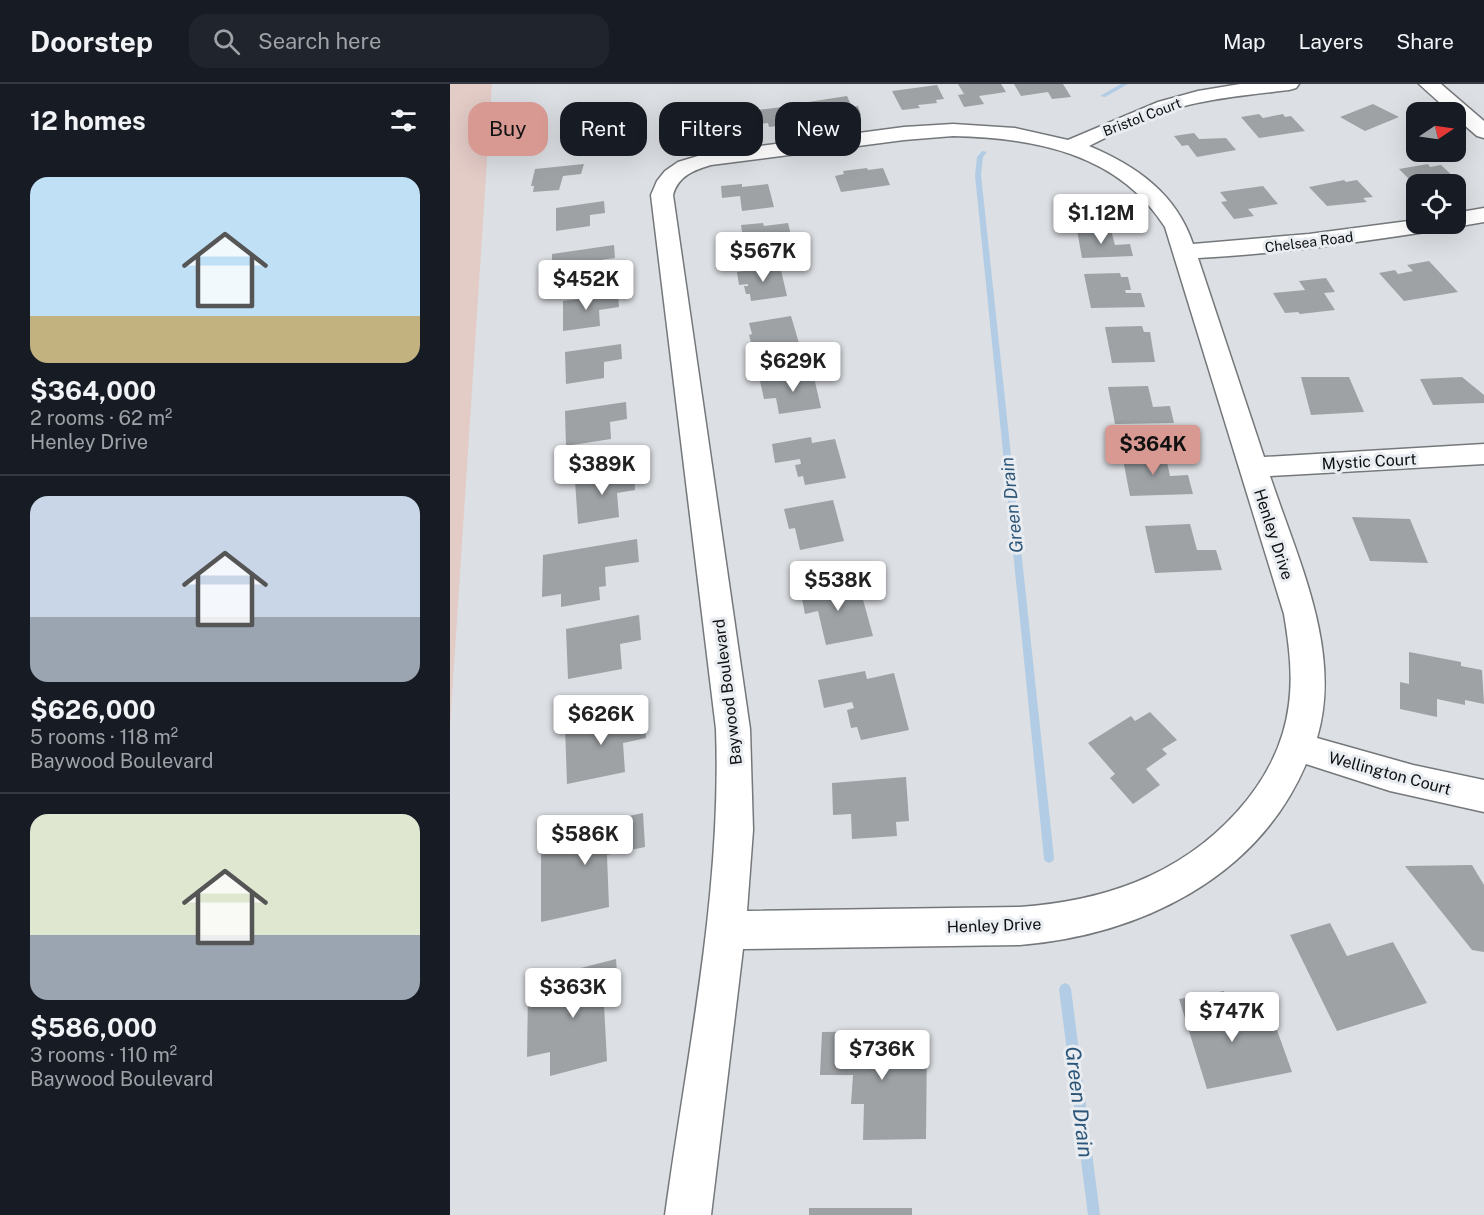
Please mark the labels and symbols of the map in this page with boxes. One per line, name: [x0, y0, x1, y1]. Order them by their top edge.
street label: Bristol Court: [1101, 95, 1183, 139]
north arrow: [1406, 102, 1466, 162]
pin: $1.12M: [1052, 194, 1150, 245]
street label: Chelsea Road: [1264, 229, 1354, 255]
pin: $567K: [721, 232, 805, 283]
pin: $452K: [544, 260, 628, 311]
pin: $629K: [751, 342, 835, 393]
pin: $364K: [1111, 425, 1195, 476]
pin: $389K: [560, 445, 644, 496]
street label: Mystic Court: [1321, 450, 1417, 473]
water label: Green Drain: [996, 456, 1027, 554]
street label: Henley Drive: [1250, 486, 1297, 582]
pin: $538K: [796, 561, 880, 612]
street label: Baywood Boulevard: [709, 618, 746, 766]
pin: $626K: [559, 695, 643, 746]
street label: Wellington Court: [1326, 748, 1453, 799]
pin: $586K: [543, 815, 627, 866]
street label: Henley Drive: [946, 914, 1042, 937]
pin: $363K: [531, 968, 615, 1019]
pin: $747K: [1190, 992, 1274, 1043]
pin: $736K: [840, 1030, 924, 1081]
water label: Green Drain: [1060, 1045, 1099, 1159]

